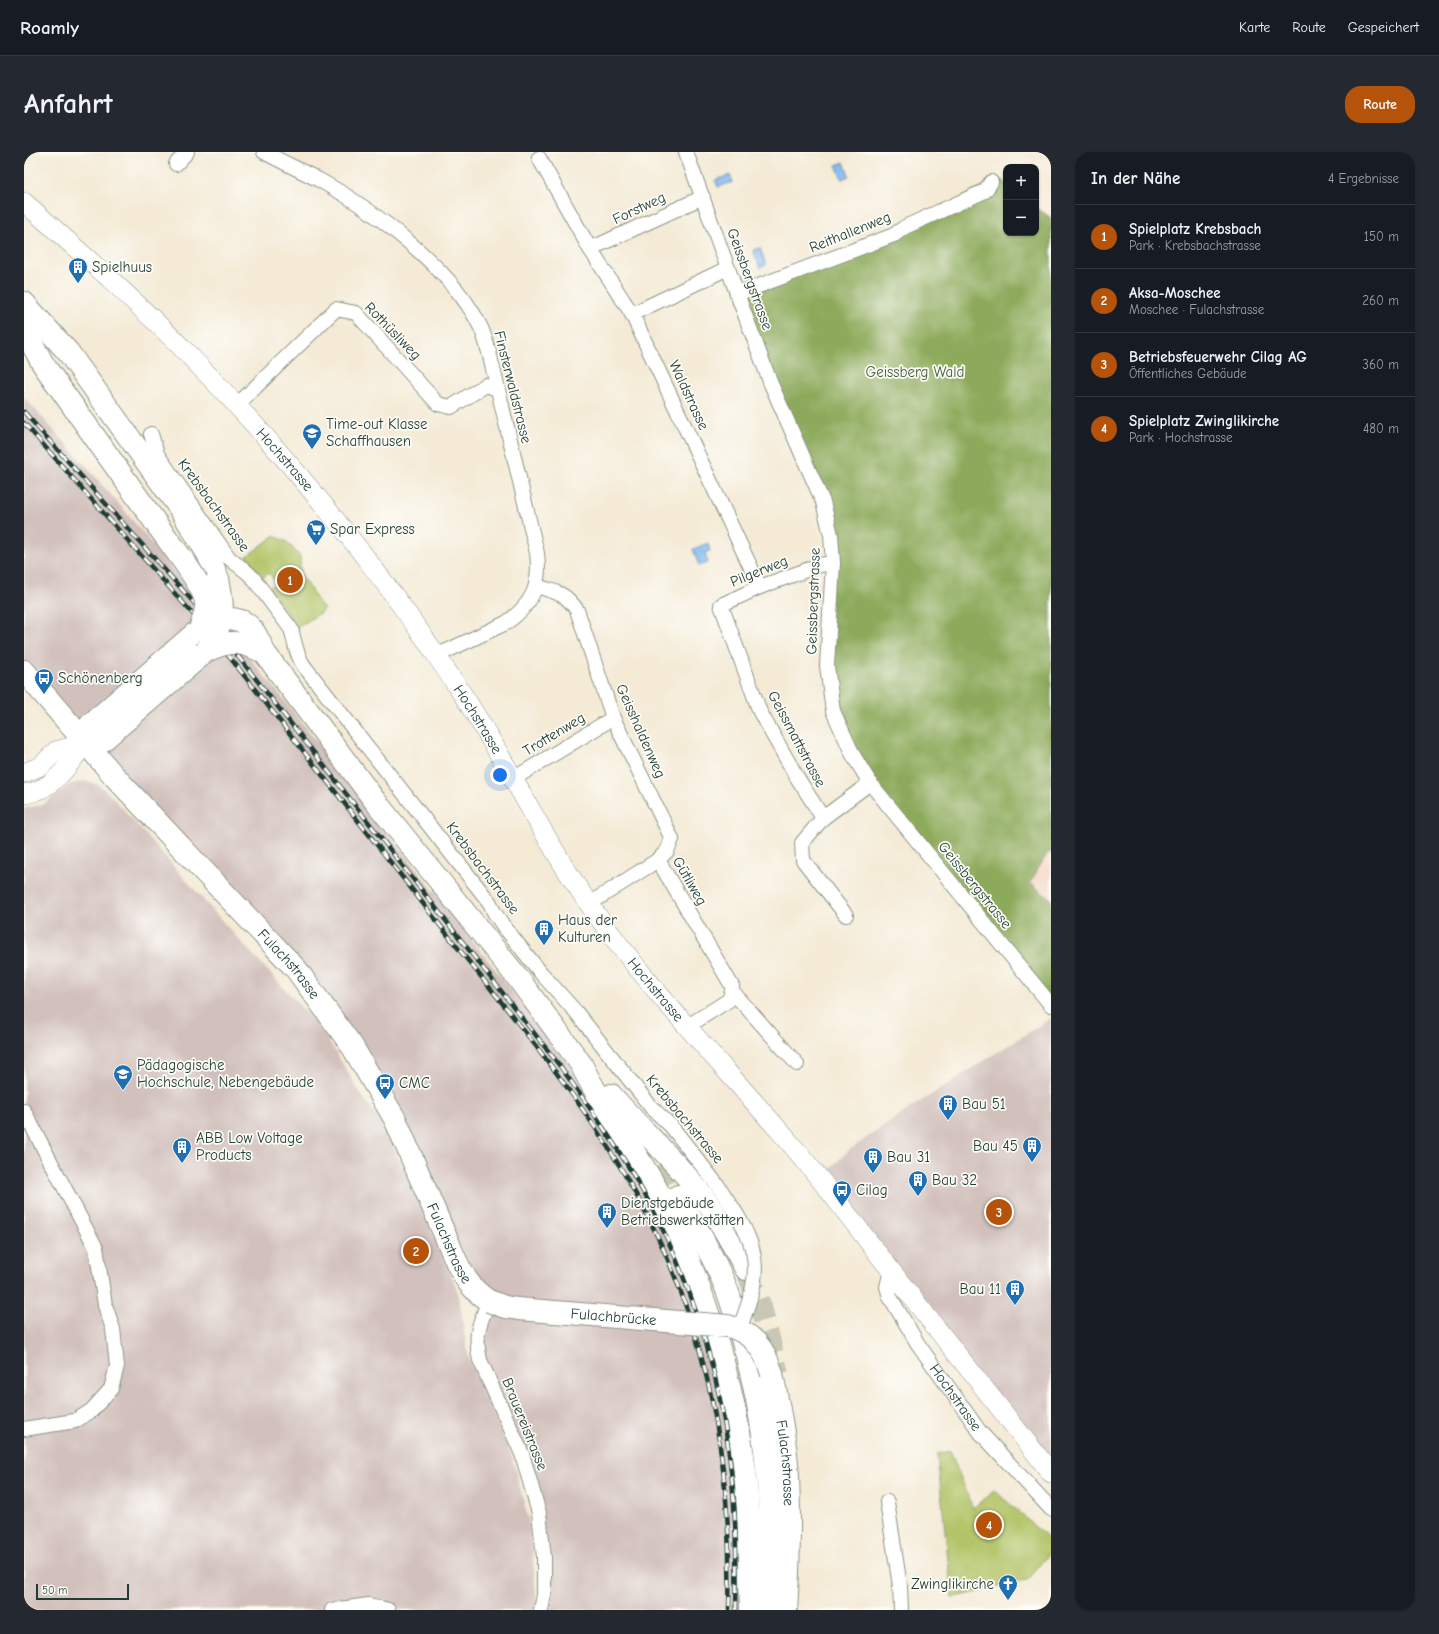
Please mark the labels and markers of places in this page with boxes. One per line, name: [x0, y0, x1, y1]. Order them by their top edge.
building icon: Spielhuus: [67, 256, 89, 284]
place label: Spielhuus: [92, 258, 152, 276]
place label: Time-out Klasse Schaffhausen: [326, 415, 428, 450]
school or university icon: Time-out Klasse Schaffhausen: [301, 422, 323, 450]
supermarket icon: Spar Express: [305, 518, 327, 546]
place label: Spar Express: [330, 520, 415, 538]
pin: 1: [277, 565, 303, 595]
bus stop icon: Schönenberg: [33, 667, 55, 695]
place label: Schönenberg: [58, 669, 143, 687]
place label: Haus der Kulturen: [558, 911, 617, 946]
building icon: Haus der Kulturen: [533, 918, 555, 946]
place label: Pädagogische Hochschule, Nebengebäude: [137, 1056, 315, 1091]
school or university icon: Pädagogische Hochschule, Nebengebäude: [112, 1063, 134, 1091]
bus stop icon: CMC: [374, 1072, 396, 1100]
place label: CMC: [399, 1074, 430, 1092]
building icon: Bau 51: [937, 1093, 959, 1121]
place label: Bau 51: [962, 1095, 1006, 1113]
place label: ABB Low Voltage Products: [196, 1129, 303, 1164]
building icon: Bau 45: [1021, 1135, 1043, 1163]
building icon: ABB Low Voltage Products: [171, 1136, 193, 1164]
place label: Bau 45: [973, 1137, 1018, 1155]
building icon: Bau 31: [862, 1146, 884, 1174]
place label: Bau 31: [887, 1148, 930, 1166]
building icon: Bau 32: [907, 1169, 929, 1197]
place label: Bau 32: [932, 1171, 977, 1189]
bus stop icon: Cilag: [831, 1179, 853, 1207]
place label: Cilag: [856, 1181, 888, 1199]
place label: Dienstgebäude Betriebswerkstätten: [621, 1194, 744, 1229]
pin: 3: [986, 1197, 1012, 1227]
building icon: Dienstgebäude Betriebswerkstätten: [596, 1201, 618, 1229]
pin: 2: [403, 1236, 429, 1266]
building icon: Bau 11: [1004, 1278, 1026, 1306]
place label: Bau 11: [959, 1280, 1001, 1298]
pin: 4: [976, 1510, 1002, 1540]
church icon: Zwinglikirche: [997, 1573, 1019, 1601]
place label: Zwinglikirche: [911, 1575, 994, 1593]

